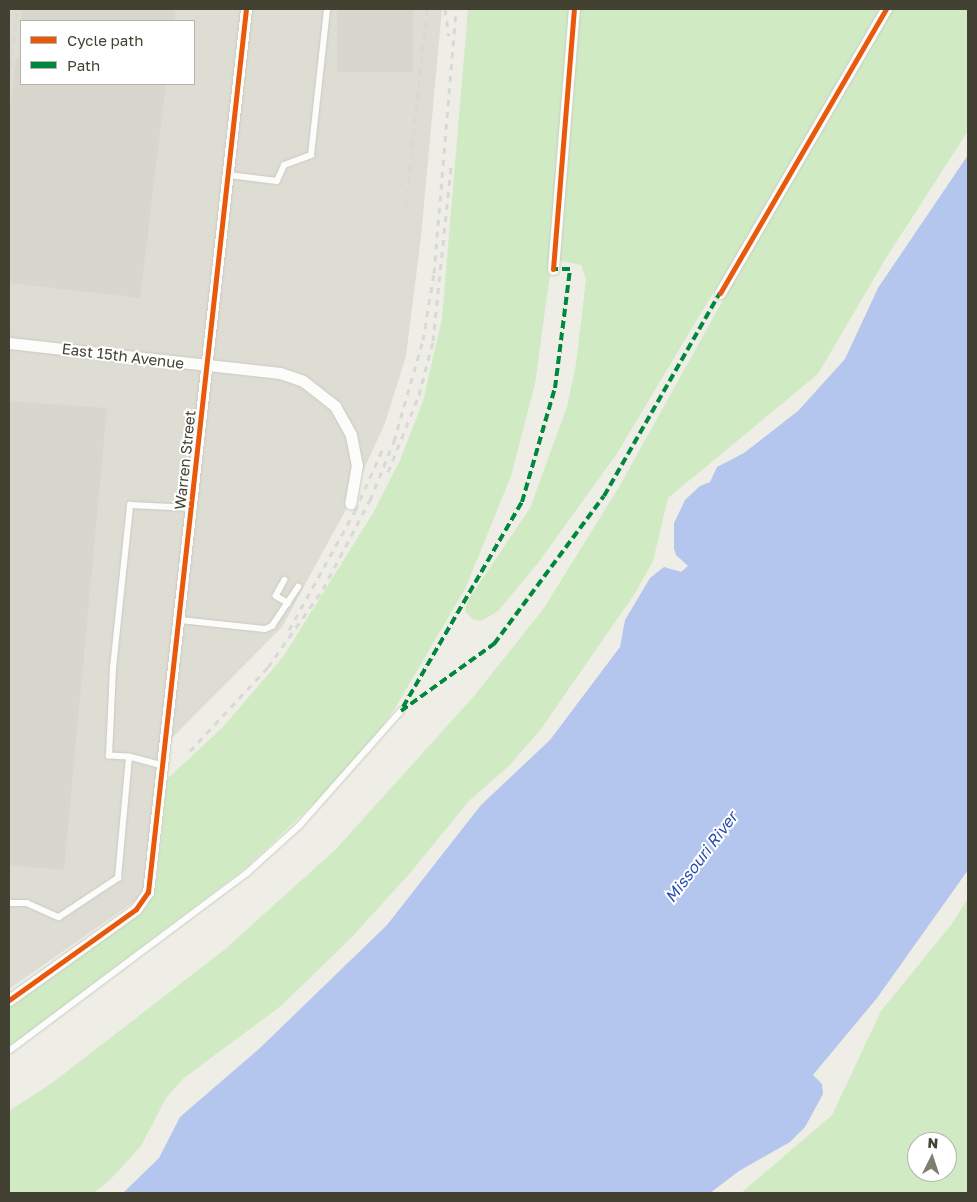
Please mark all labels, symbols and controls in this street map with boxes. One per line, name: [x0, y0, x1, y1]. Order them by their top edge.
legend: [20, 20, 195, 85]
text: Cycle path: [67, 31, 143, 49]
text: Path: [67, 56, 100, 74]
street label: East 15th Avenue: [61, 340, 185, 372]
street label: Warren Street: [171, 409, 199, 511]
water label: Missouri River: [661, 808, 741, 906]
north arrow: [907, 1132, 957, 1182]
text: N: [927, 1134, 939, 1151]

